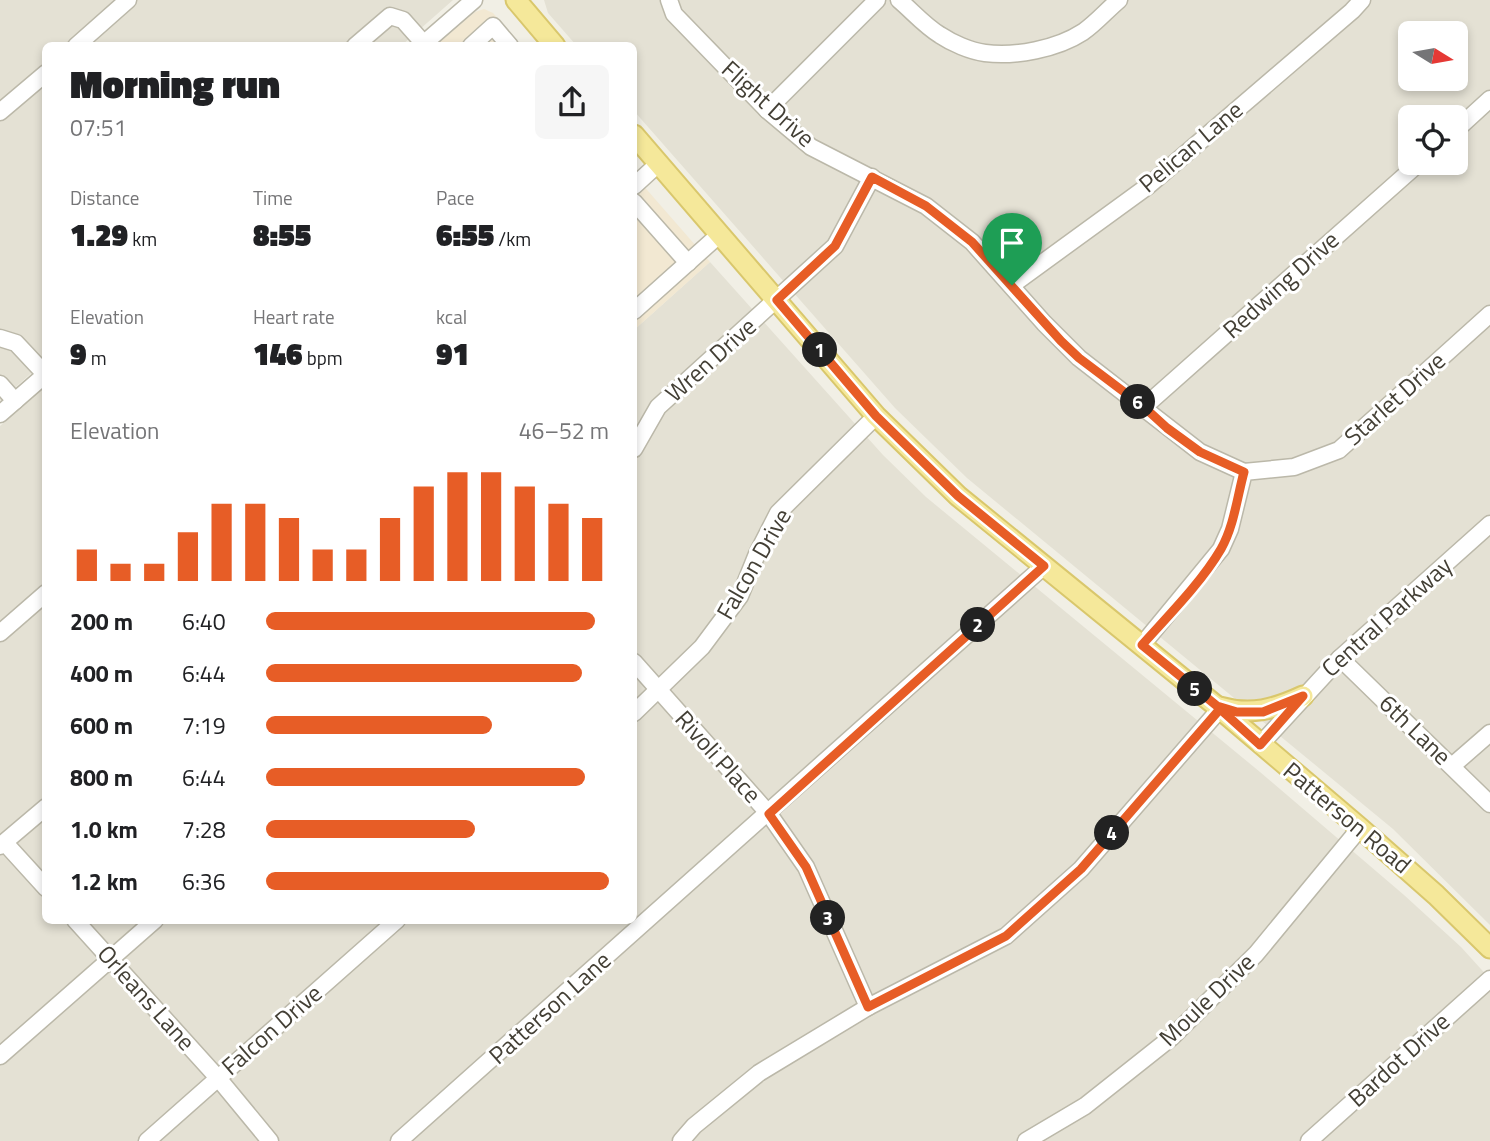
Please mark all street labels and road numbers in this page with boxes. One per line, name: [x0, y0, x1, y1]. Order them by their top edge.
street label: Flight Drive: [714, 51, 823, 155]
street label: Pelican Lane: [1130, 92, 1250, 201]
street label: Redwing Drive: [1214, 222, 1347, 346]
street label: Wren Drive: [657, 308, 764, 410]
street label: Starlet Drive: [1336, 343, 1453, 454]
street label: Falcon Drive: [707, 501, 799, 626]
street label: Central Parkway: [1313, 547, 1460, 685]
street label: 6th Lane: [1371, 686, 1460, 773]
street label: Rivoli Place: [667, 702, 770, 811]
street label: Patterson Road: [1276, 753, 1419, 882]
street label: Orleans Lane: [89, 936, 204, 1058]
street label: Patterson Lane: [480, 942, 619, 1072]
street label: Moule Drive: [1150, 944, 1262, 1054]
street label: Falcon Drive: [213, 975, 330, 1083]
street label: Bardot Drive: [1339, 1004, 1457, 1115]

